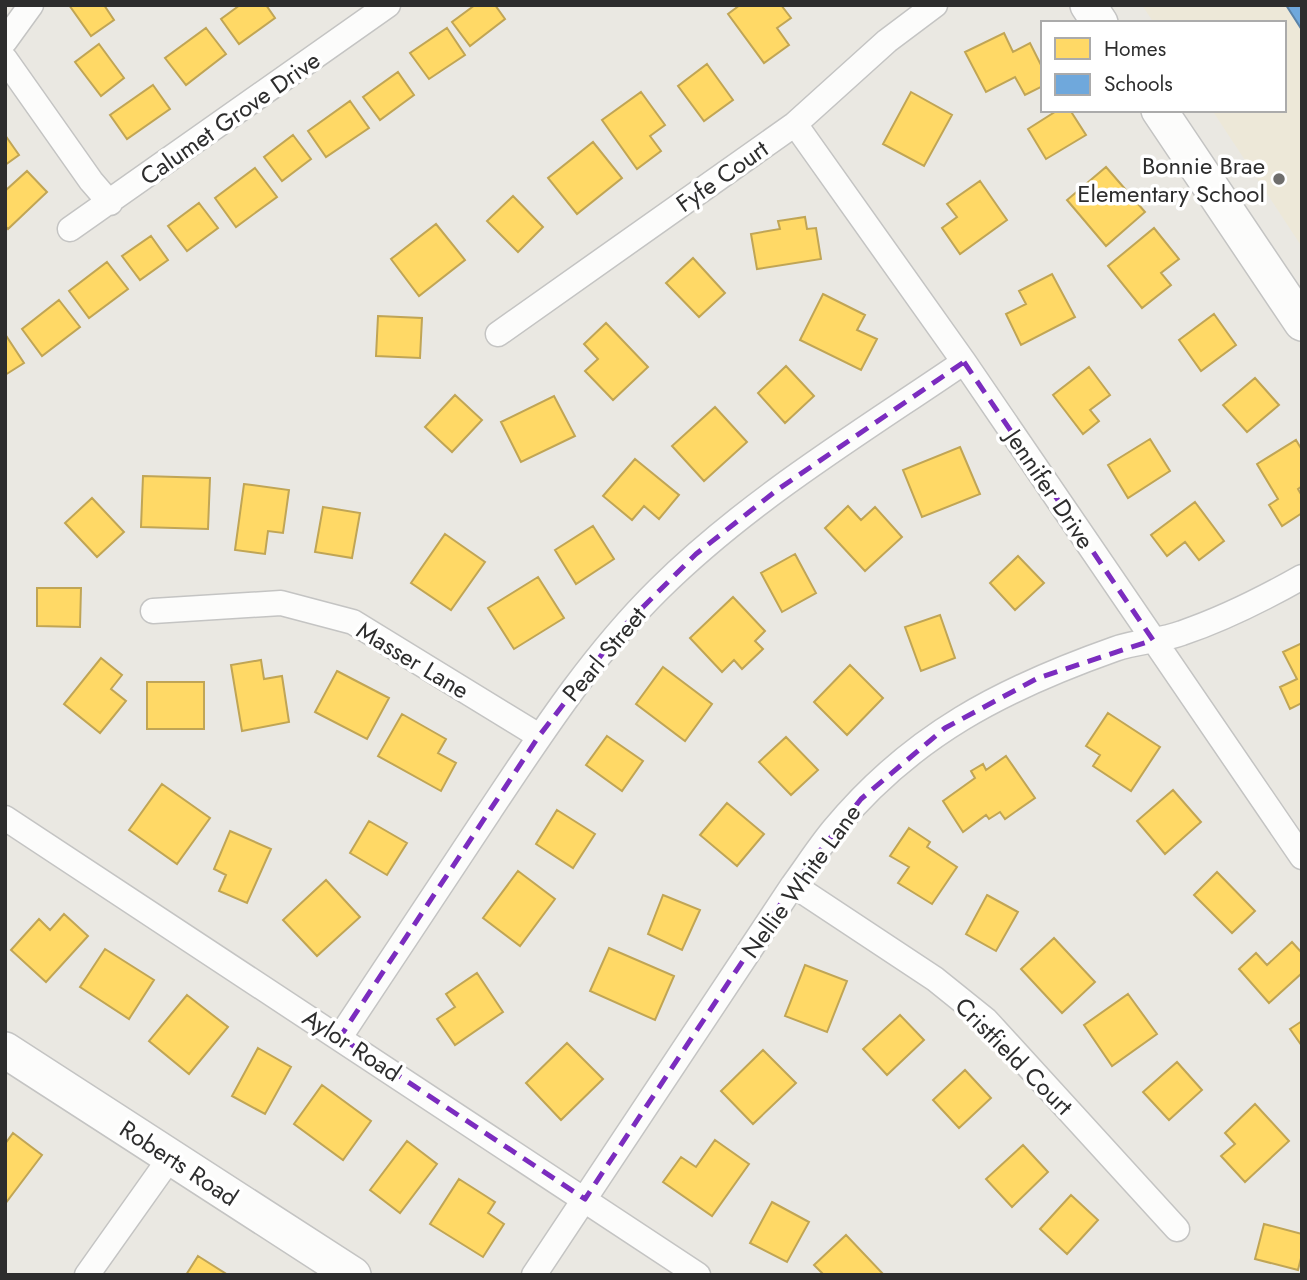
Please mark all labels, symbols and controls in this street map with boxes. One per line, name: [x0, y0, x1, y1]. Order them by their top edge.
legend: [1041, 21, 1286, 112]
text: Homes: [1104, 34, 1166, 64]
street label: Calumet Grove Drive: [133, 43, 327, 193]
text: Schools: [1104, 69, 1173, 99]
street label: Fyfe Court: [669, 131, 775, 220]
place label: Bonnie Brae Elementary School: [1077, 148, 1265, 211]
marker: Bonnie Brae Elementary School: [1271, 171, 1287, 187]
street label: Jennifer Drive: [995, 420, 1103, 556]
street label: Pearl Street: [554, 599, 654, 709]
street label: Masser Lane: [350, 613, 476, 707]
street label: Nellie White Lane: [733, 797, 869, 965]
street label: Cristfield Court: [947, 989, 1081, 1123]
street label: Aylor Road: [296, 1000, 408, 1090]
street label: Roberts Road: [113, 1112, 245, 1214]

